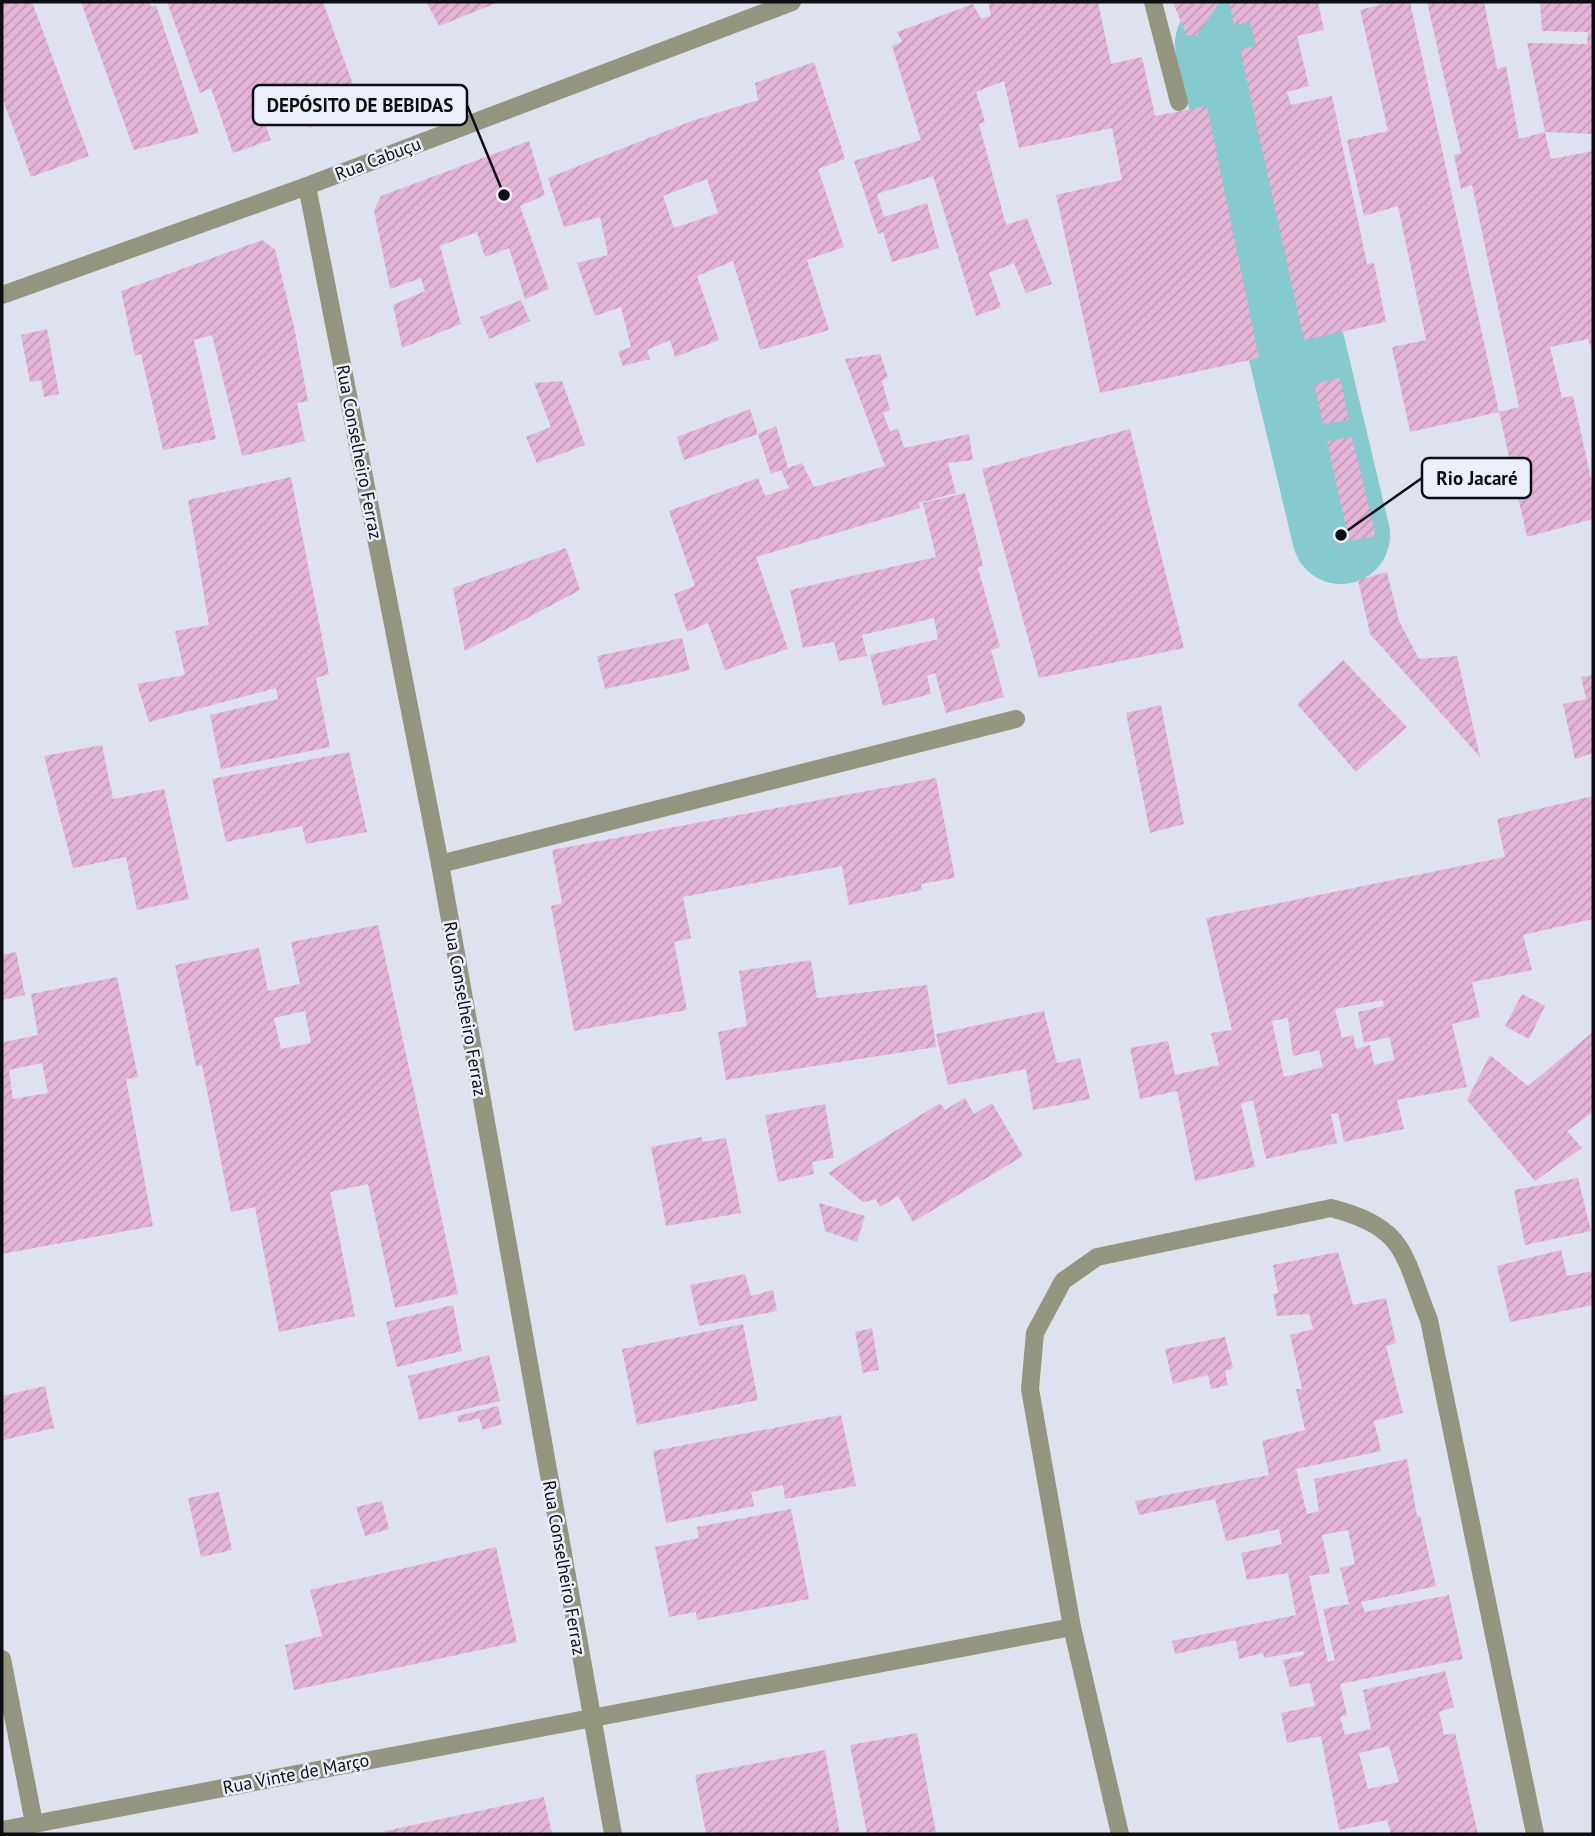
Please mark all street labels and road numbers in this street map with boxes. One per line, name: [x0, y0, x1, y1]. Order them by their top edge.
street label: Rua Cabuçu: [332, 132, 424, 185]
street label: Rua Conselheiro Ferraz: [331, 363, 388, 541]
street label: Rua Conselheiro Ferraz: [439, 920, 492, 1098]
street label: Rua Conselheiro Ferraz: [538, 1479, 591, 1657]
street label: Rua Vinte de Março: [221, 1748, 371, 1799]

